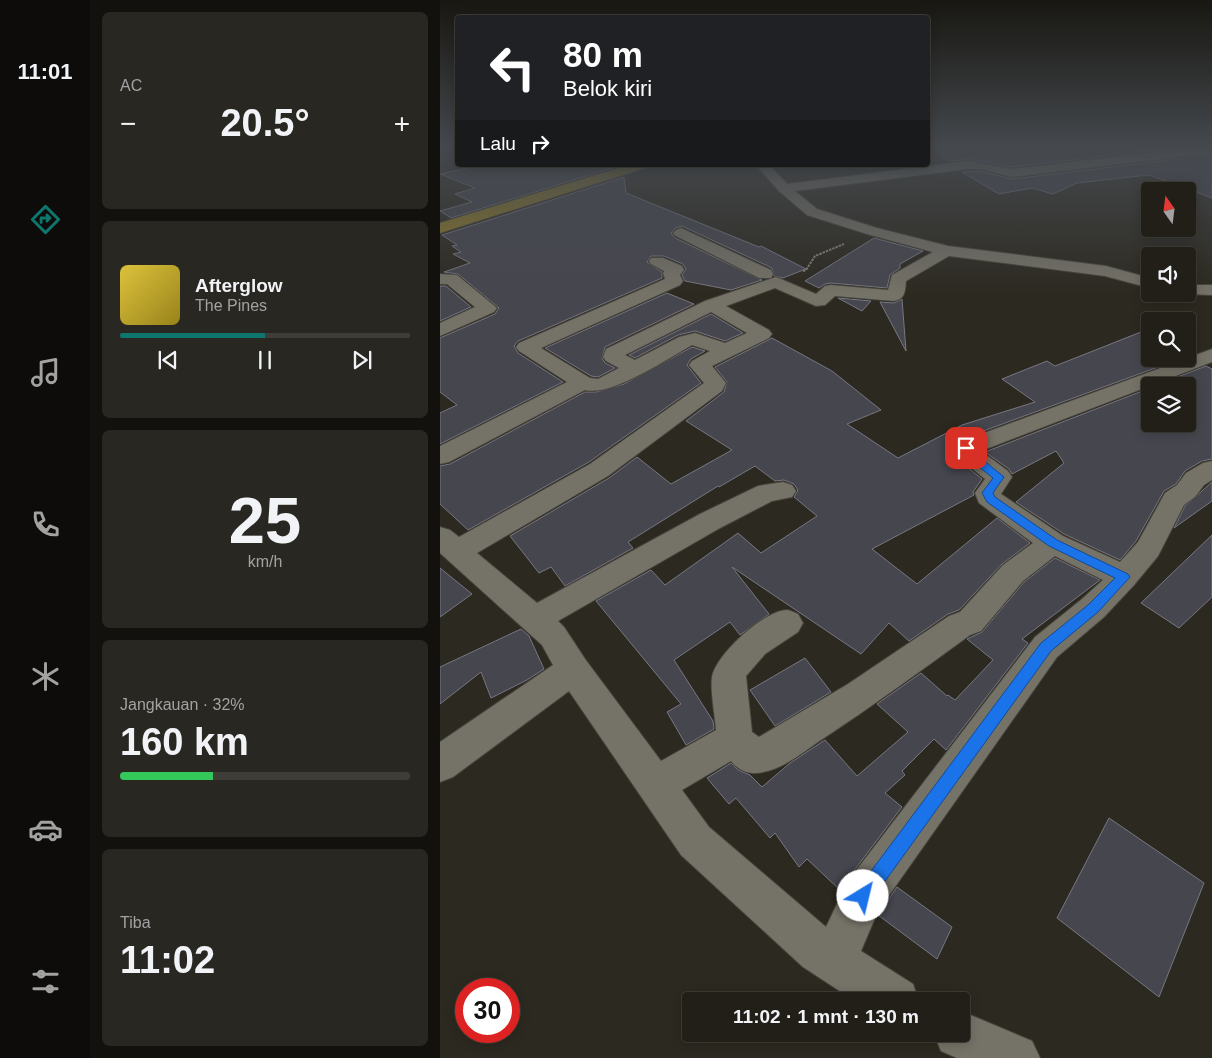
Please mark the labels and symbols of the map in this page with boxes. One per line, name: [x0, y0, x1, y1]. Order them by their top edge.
north arrow: [1141, 182, 1196, 238]
pin: [945, 427, 987, 469]
position arrow: [836, 869, 888, 921]
speed limit sign: 30: [455, 978, 520, 1043]

